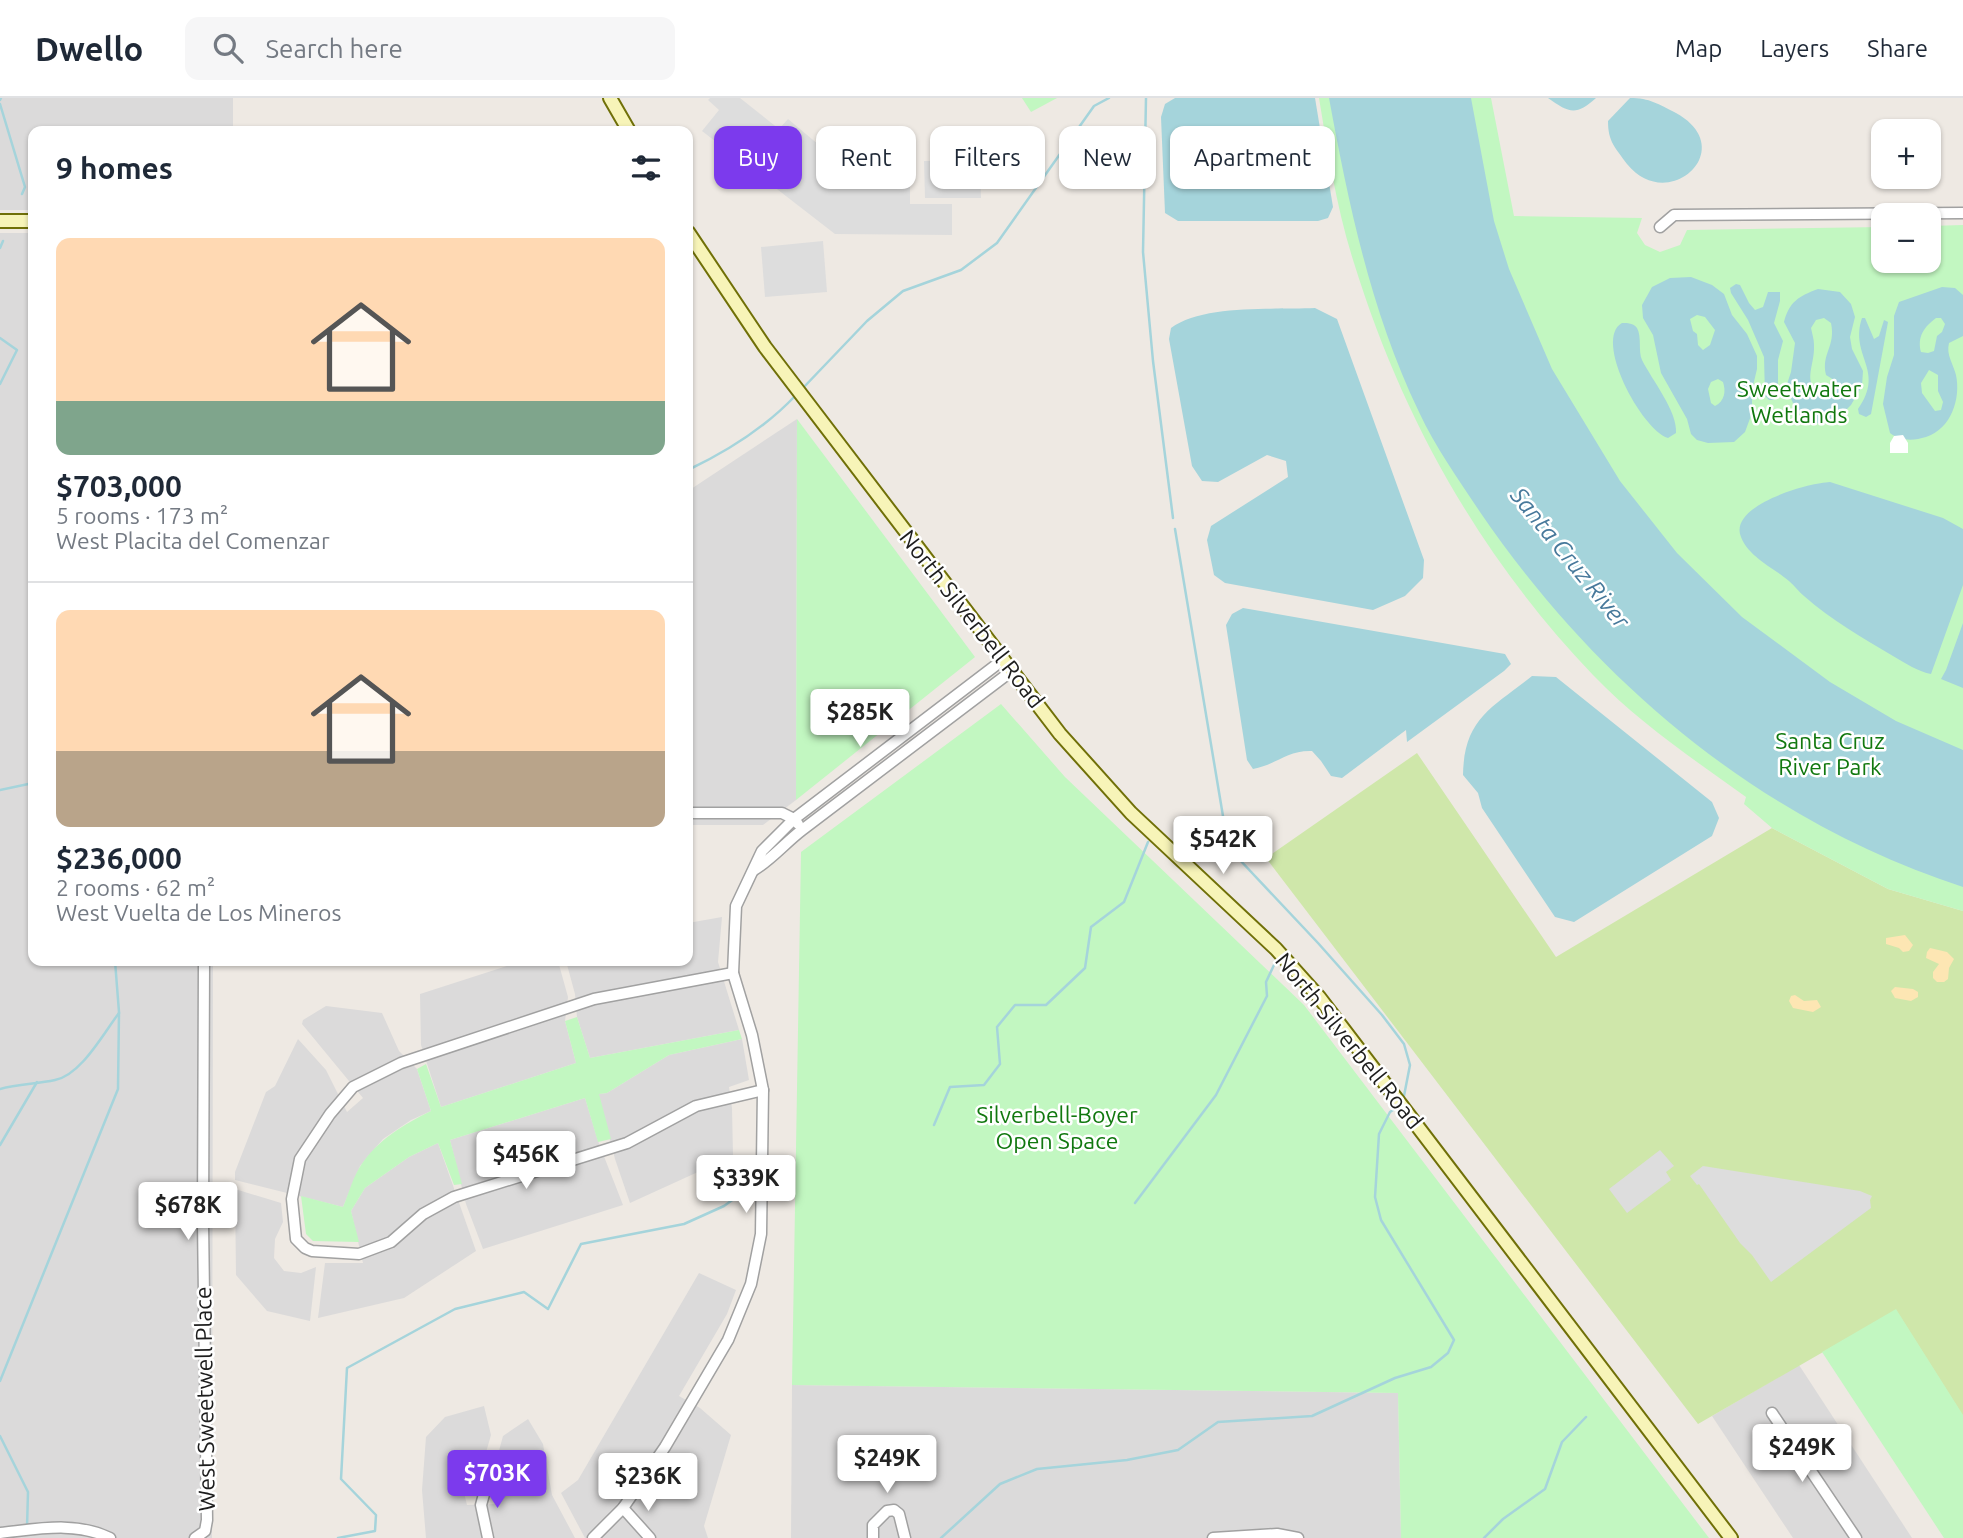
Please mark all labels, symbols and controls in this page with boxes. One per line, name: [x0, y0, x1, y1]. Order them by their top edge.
search box: [185, 17, 675, 80]
icon: search: [209, 29, 247, 67]
text: Dwello: [35, 30, 143, 67]
text: Search here: [265, 34, 403, 63]
text: Map: [1675, 35, 1722, 62]
text: Layers: [1760, 35, 1829, 62]
text: Share: [1867, 35, 1928, 62]
map controls: [1871, 119, 1941, 273]
button: +: [1871, 119, 1941, 189]
chip: Buy: [714, 126, 802, 189]
chip: Rent: [816, 126, 916, 189]
chip: Filters: [930, 126, 1045, 189]
chip: New: [1059, 126, 1156, 189]
chip: Apartment: [1170, 126, 1335, 189]
icon: filters: [627, 149, 665, 187]
text: 9 homes: [56, 151, 173, 185]
button: −: [1871, 203, 1941, 273]
icon: home: [298, 284, 424, 410]
park label: Sweetwater Wetlands: [1737, 376, 1861, 427]
text: $703,000: [56, 469, 182, 503]
water label: Santa Cruz River: [1505, 481, 1636, 634]
text: 5 rooms · 173 m²: [56, 503, 228, 528]
street label: North Silverbell Road: [895, 525, 1050, 713]
text: West Placita del Comenzar: [56, 528, 330, 553]
icon: home: [298, 656, 424, 782]
pin: $285K: [811, 690, 909, 749]
text: $285K: [826, 699, 894, 724]
park label: Santa Cruz River Park: [1775, 728, 1885, 779]
pin: $542K: [1174, 816, 1272, 876]
text: $542K: [1189, 826, 1257, 851]
text: $236,000: [56, 841, 182, 875]
text: 2 rooms · 62 m²: [56, 875, 215, 900]
text: West Vuelta de Los Mineros: [56, 900, 342, 925]
street label: North Silverbell Road: [1271, 948, 1428, 1134]
park label: Silverbell-Boyer Open Space: [976, 1102, 1138, 1153]
pin: $456K: [477, 1132, 575, 1191]
text: $456K: [492, 1141, 560, 1166]
pin: $339K: [697, 1156, 795, 1215]
text: $339K: [712, 1165, 780, 1190]
pin: $678K: [139, 1182, 237, 1242]
text: $678K: [154, 1192, 222, 1217]
street label: West Sweetwell Place: [190, 1286, 219, 1512]
pin: $249K: [1753, 1424, 1851, 1484]
text: $249K: [1768, 1434, 1836, 1459]
pin: $249K: [838, 1436, 936, 1495]
text: $249K: [853, 1445, 921, 1470]
pin: $703K: [448, 1450, 546, 1510]
pin: $236K: [599, 1454, 697, 1513]
text: $703K: [463, 1460, 531, 1485]
text: $236K: [614, 1463, 682, 1488]

